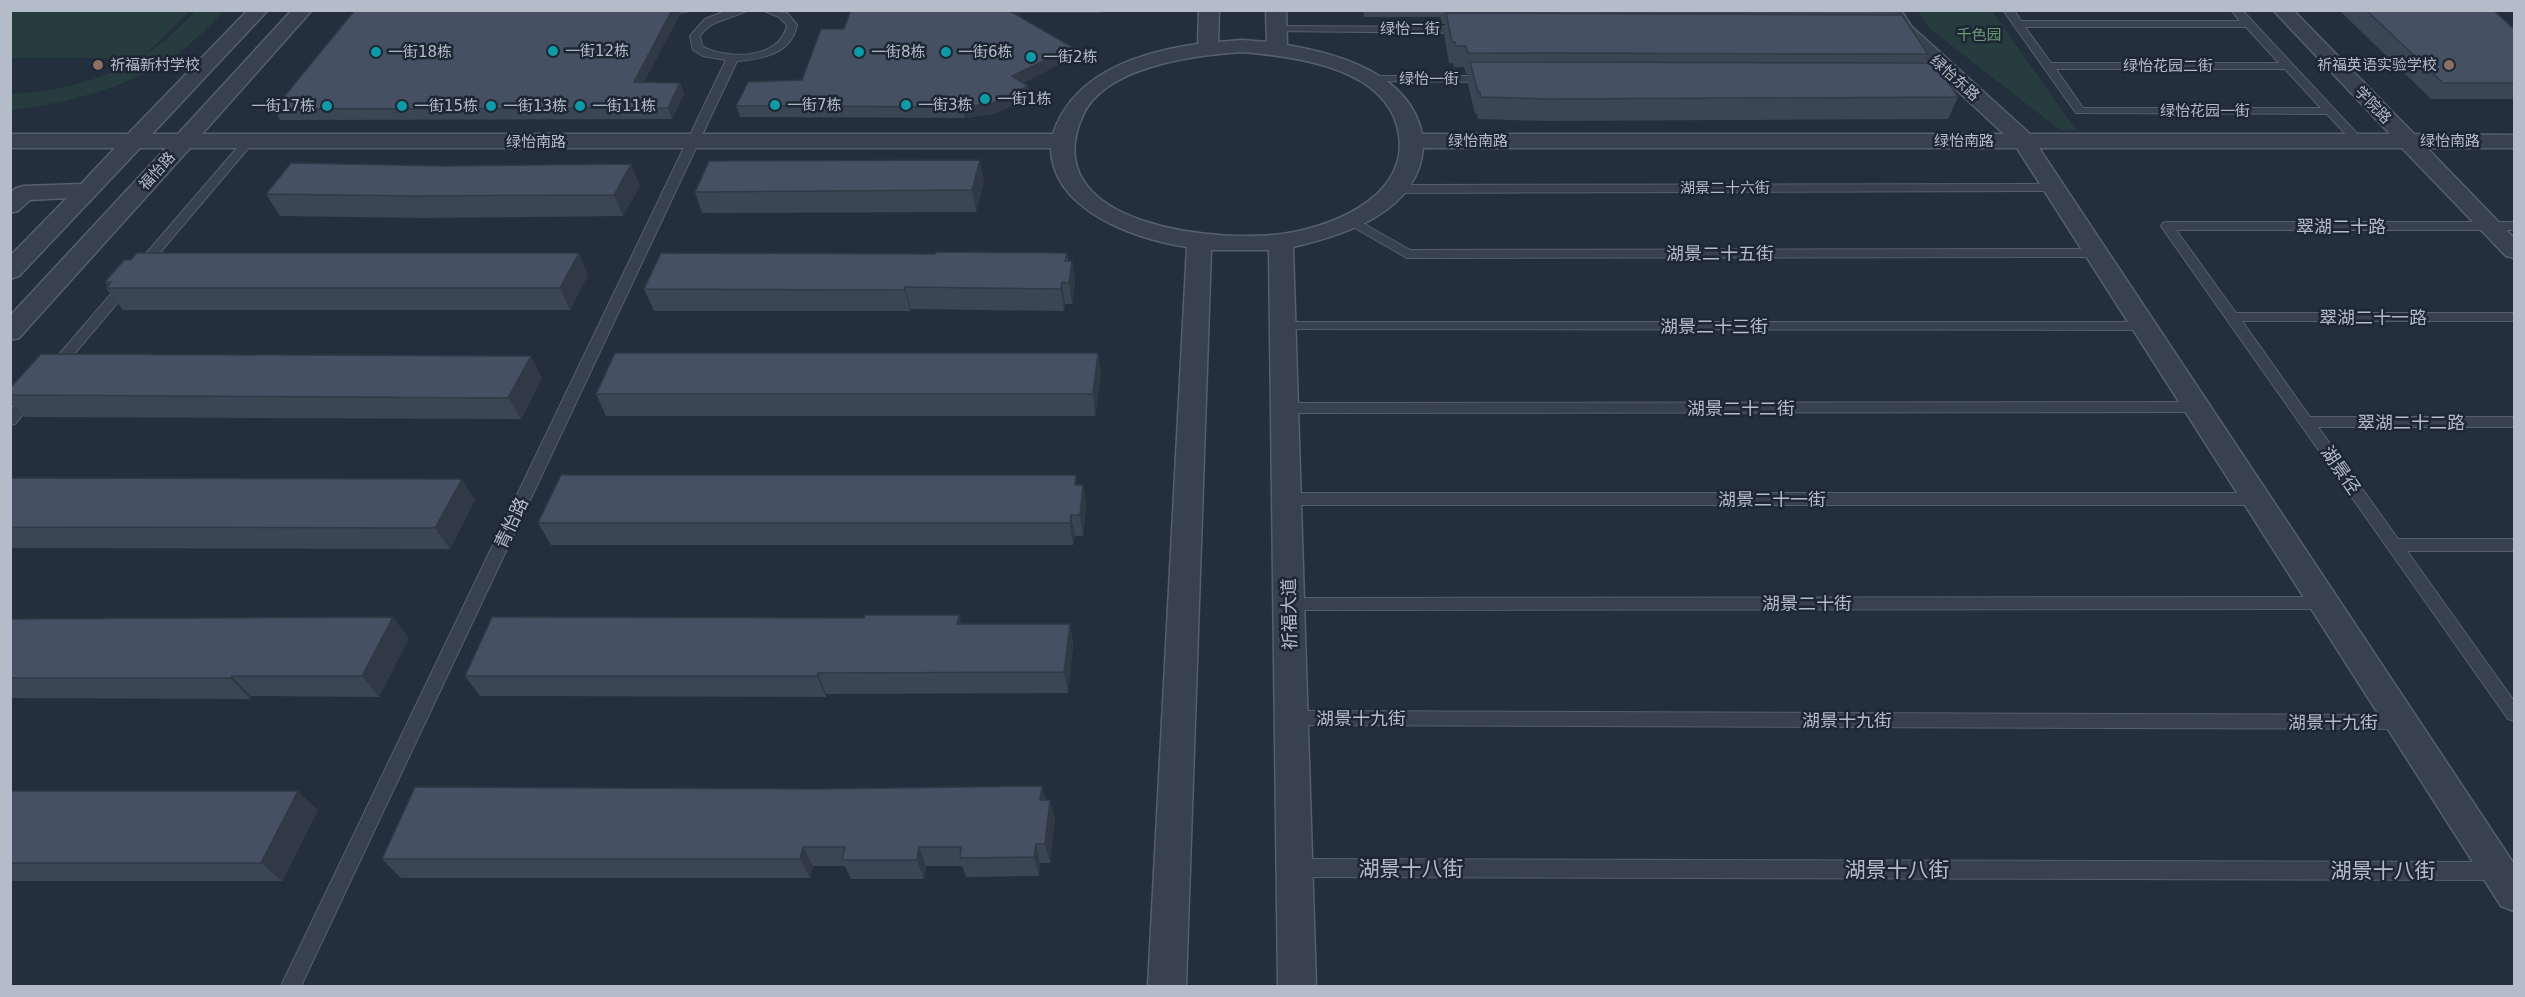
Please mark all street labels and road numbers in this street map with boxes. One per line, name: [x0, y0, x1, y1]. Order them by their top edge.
street label: 绿怡二街: [1380, 20, 1440, 38]
street label: 绿怡东路: [1927, 51, 1983, 105]
street label: 绿怡花园二街: [2123, 57, 2213, 75]
street label: 绿怡一街: [1399, 70, 1459, 88]
street label: 学院路: [2351, 83, 2395, 127]
street label: 绿怡花园一街: [2160, 102, 2250, 120]
street label: 绿怡南路: [1448, 132, 1508, 150]
street label: 绿怡南路: [1934, 132, 1994, 150]
street label: 绿怡南路: [2420, 132, 2480, 150]
street label: 绿怡南路: [506, 133, 566, 151]
street label: 福怡路: [135, 148, 179, 194]
street label: 湖景二十六街: [1680, 179, 1770, 197]
street label: 翠湖二十路: [2296, 216, 2386, 237]
street label: 湖景二十五街: [1666, 243, 1774, 264]
street label: 翠湖二十一路: [2319, 307, 2427, 328]
street label: 湖景二十三街: [1660, 316, 1768, 337]
street label: 湖景二十二街: [1687, 398, 1795, 419]
street label: 翠湖二十二路: [2357, 412, 2465, 433]
street label: 湖景径: [2317, 442, 2365, 498]
street label: 湖景二十一街: [1718, 489, 1826, 510]
street label: 青怡路: [490, 494, 532, 552]
street label: 祈福大道: [1278, 578, 1300, 650]
street label: 湖景二十街: [1762, 593, 1852, 614]
street label: 湖景十九街: [1316, 708, 1406, 729]
street label: 湖景十九街: [1802, 710, 1892, 731]
street label: 湖景十九街: [2288, 712, 2378, 733]
street label: 湖景十八街: [1359, 857, 1464, 881]
street label: 湖景十八街: [1845, 858, 1950, 882]
street label: 湖景十八街: [2331, 859, 2436, 883]

